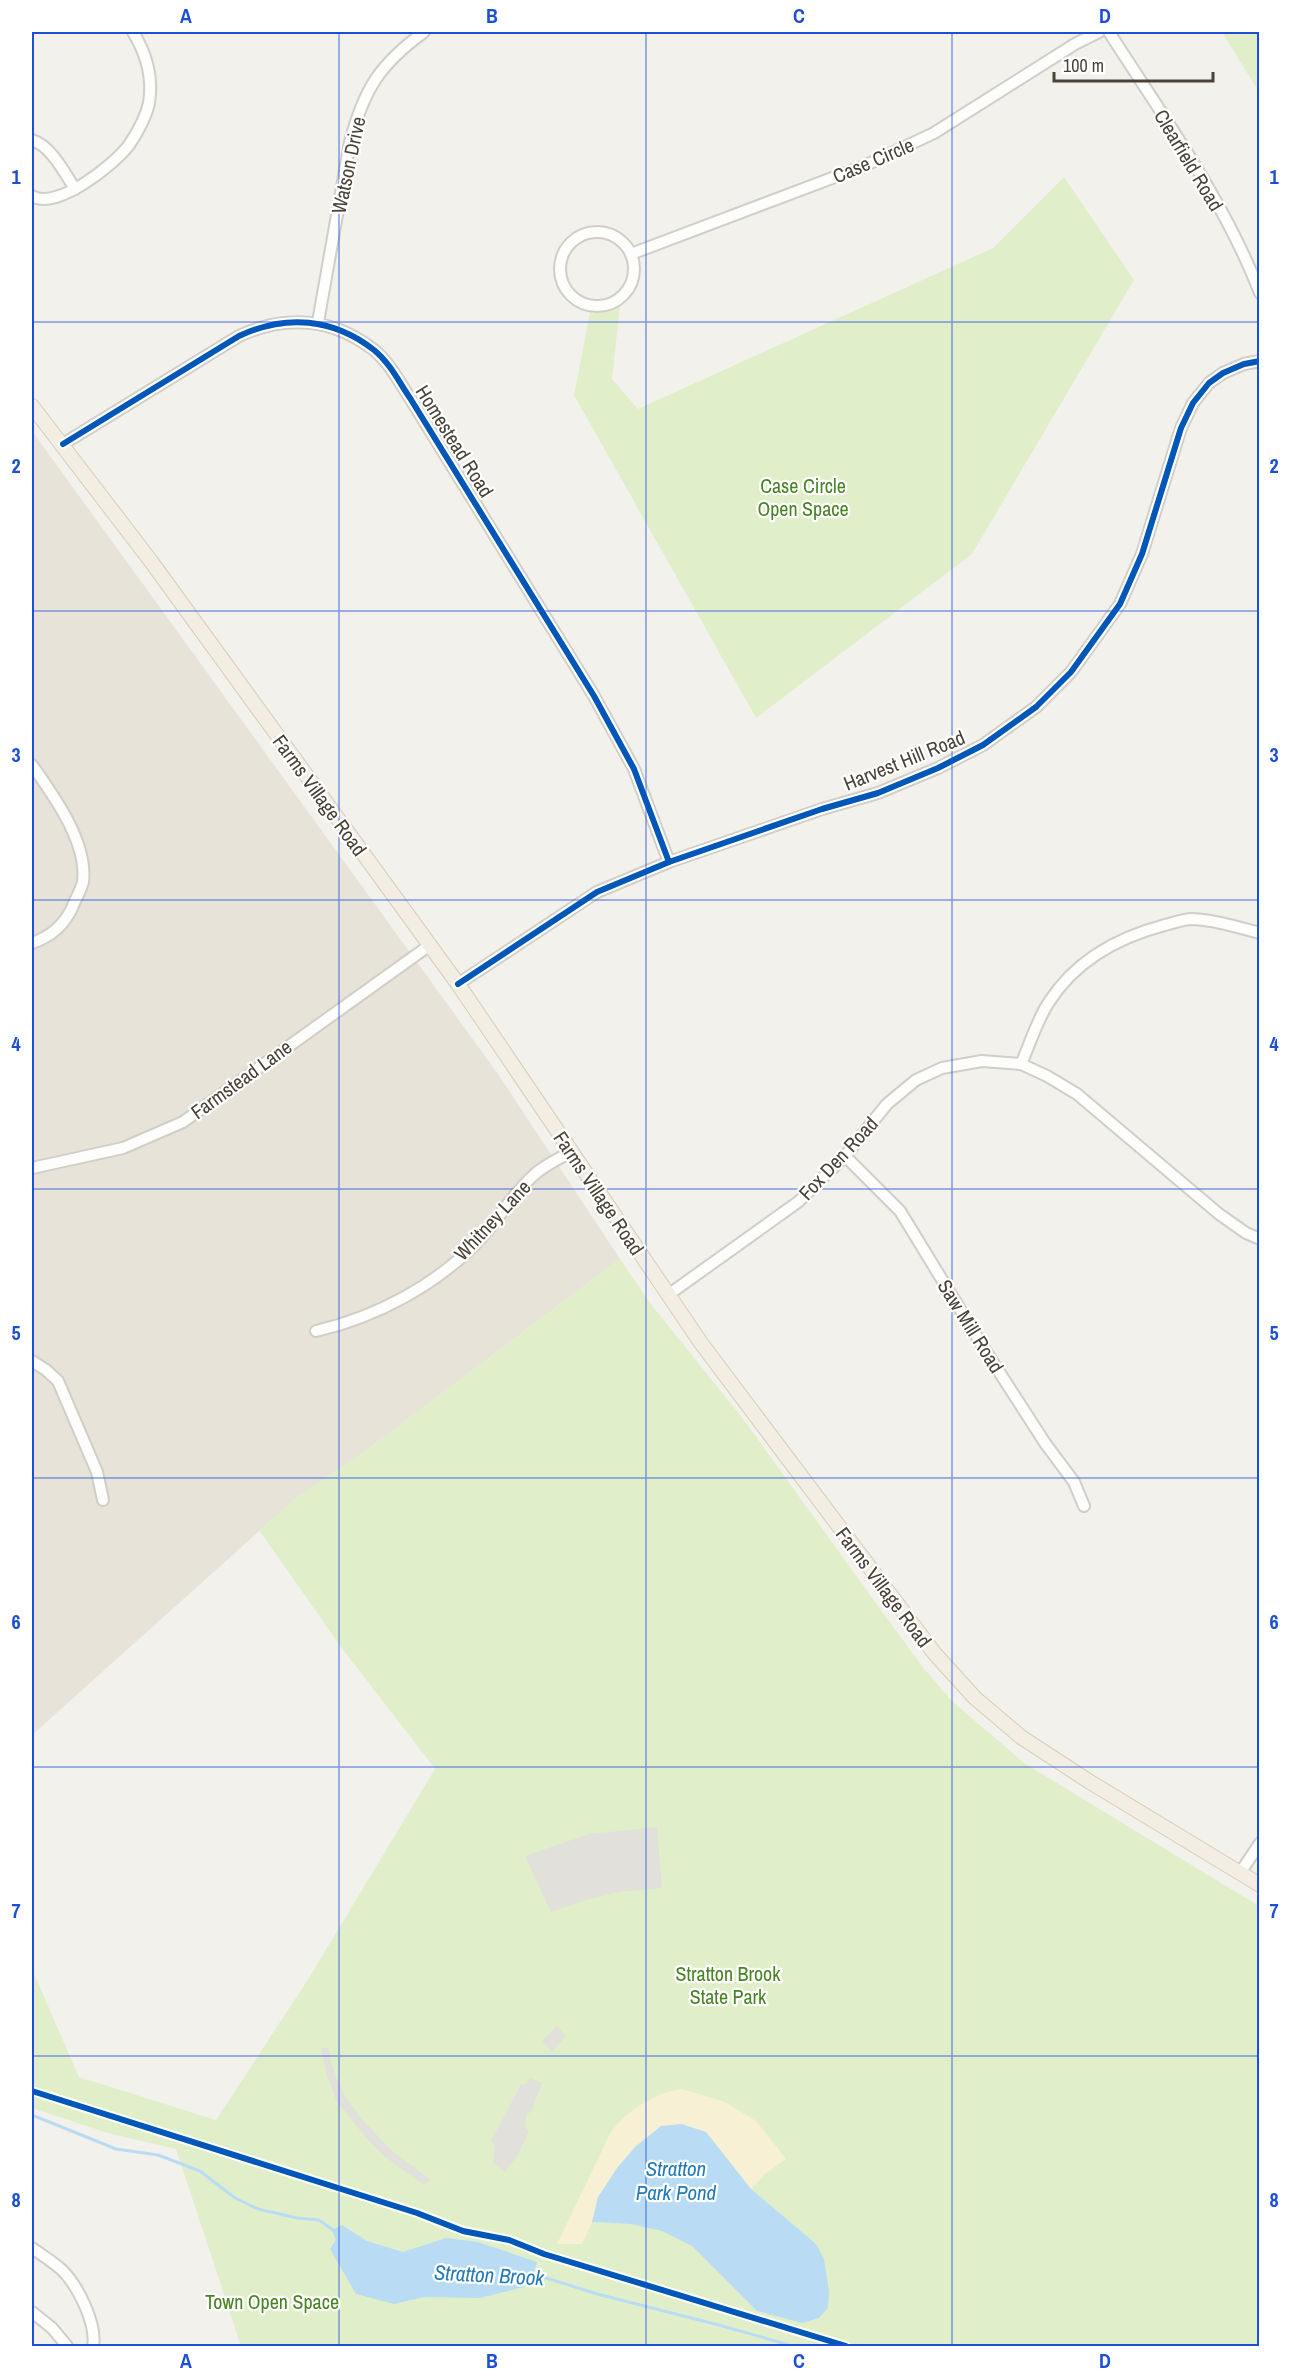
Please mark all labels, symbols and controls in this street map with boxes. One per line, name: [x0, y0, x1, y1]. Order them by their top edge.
text: A: [180, 2, 192, 29]
text: B: [486, 2, 498, 29]
text: C: [793, 2, 805, 29]
text: D: [1099, 2, 1111, 29]
scale bar: [1054, 45, 1213, 83]
text: 100 m: [1063, 53, 1104, 78]
street label: Clearfield Road: [1148, 104, 1230, 216]
street label: Watson Drive: [325, 114, 371, 216]
street label: Case Circle: [828, 131, 918, 189]
text: 1: [11, 163, 21, 190]
text: 1: [1269, 163, 1279, 190]
street label: Homestead Road: [410, 380, 500, 502]
text: 2: [11, 452, 21, 479]
text: 2: [1269, 452, 1279, 479]
park label: Case Circle Open Space: [757, 472, 849, 522]
street label: Harvest Hill Road: [839, 723, 969, 797]
street label: Farms Village Road: [267, 729, 373, 861]
text: 3: [11, 741, 21, 768]
text: 3: [1269, 741, 1279, 768]
text: 4: [11, 1030, 21, 1057]
text: 4: [1269, 1030, 1279, 1057]
street label: Farmstead Lane: [185, 1033, 297, 1125]
street label: Fox Den Road: [792, 1110, 884, 1206]
street label: Farms Village Road: [548, 1126, 650, 1260]
street label: Whitney Lane: [448, 1174, 536, 1266]
street label: Saw Mill Road: [932, 1274, 1010, 1378]
text: 5: [11, 1319, 21, 1346]
text: 5: [1269, 1319, 1279, 1346]
street label: Farms Village Road: [830, 1521, 938, 1653]
text: 6: [11, 1608, 21, 1635]
text: 6: [1269, 1608, 1279, 1635]
text: 7: [11, 1897, 21, 1924]
text: 7: [1269, 1897, 1279, 1924]
park label: Stratton Brook State Park: [676, 1960, 781, 2010]
water label: Stratton Park Pond: [636, 2154, 717, 2207]
text: 8: [11, 2186, 21, 2213]
text: 8: [1269, 2186, 1279, 2213]
water label: Stratton Brook: [433, 2258, 546, 2292]
park label: Town Open Space: [205, 2288, 339, 2315]
text: A: [180, 2347, 192, 2374]
text: B: [486, 2347, 498, 2374]
text: C: [793, 2347, 805, 2374]
text: D: [1099, 2347, 1111, 2374]

